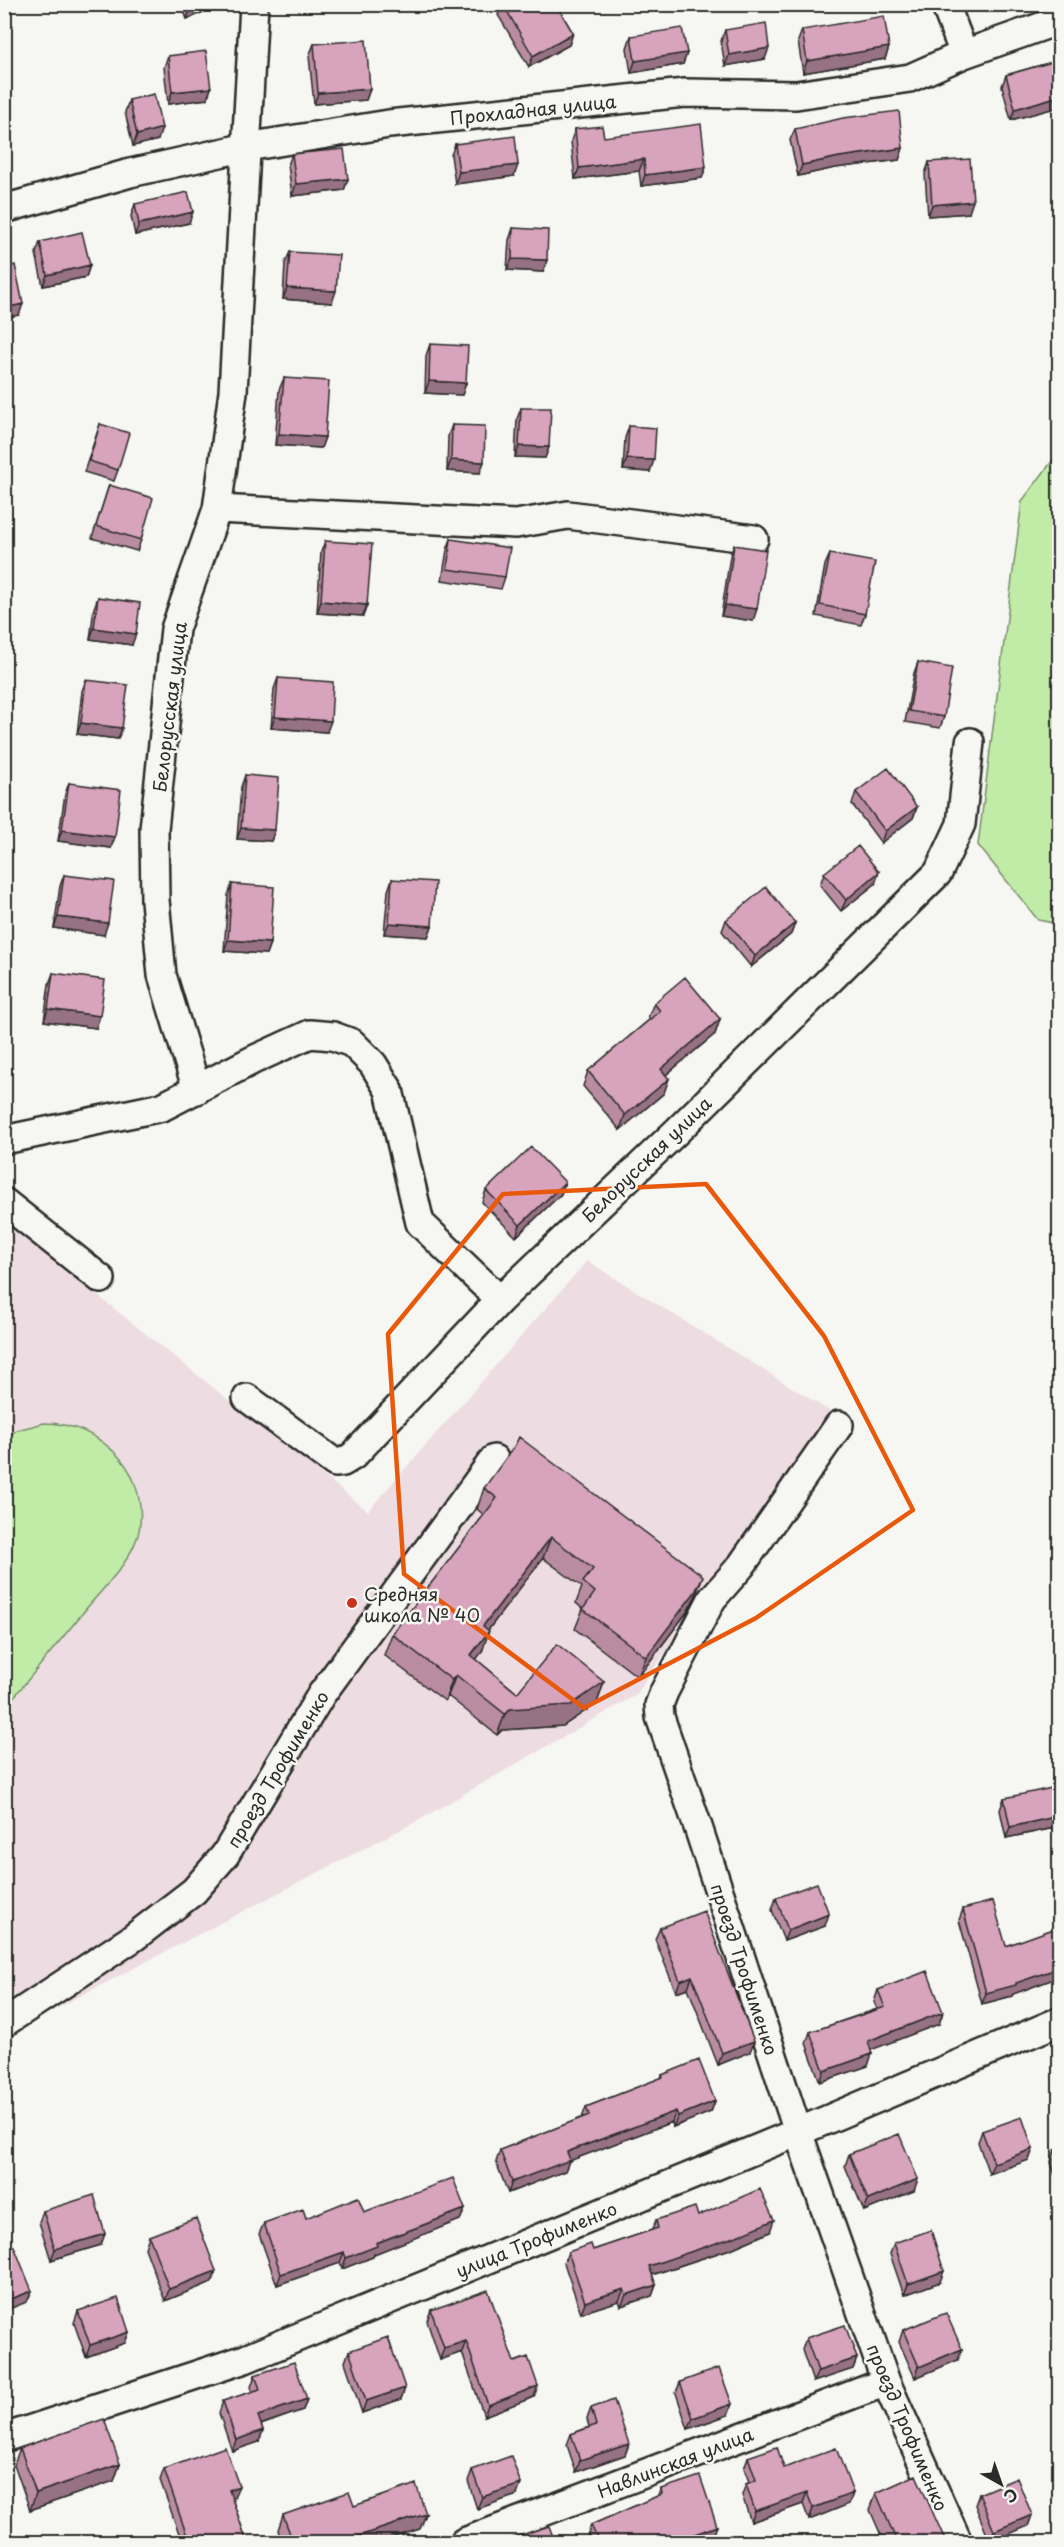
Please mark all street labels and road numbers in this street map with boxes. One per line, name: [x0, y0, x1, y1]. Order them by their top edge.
street label: Прохладная улица: [449, 87, 618, 131]
street label: Белорусская улица: [145, 620, 193, 794]
street label: Белорусская улица: [575, 1089, 718, 1228]
street label: проезд Трофименко: [219, 1685, 335, 1853]
street label: проезд Трофименко: [705, 1880, 785, 2058]
street label: улица Трофименко: [451, 2194, 621, 2284]
street label: проезд Трофименко: [861, 2339, 955, 2515]
street label: Навлинская улица: [593, 2420, 758, 2504]

